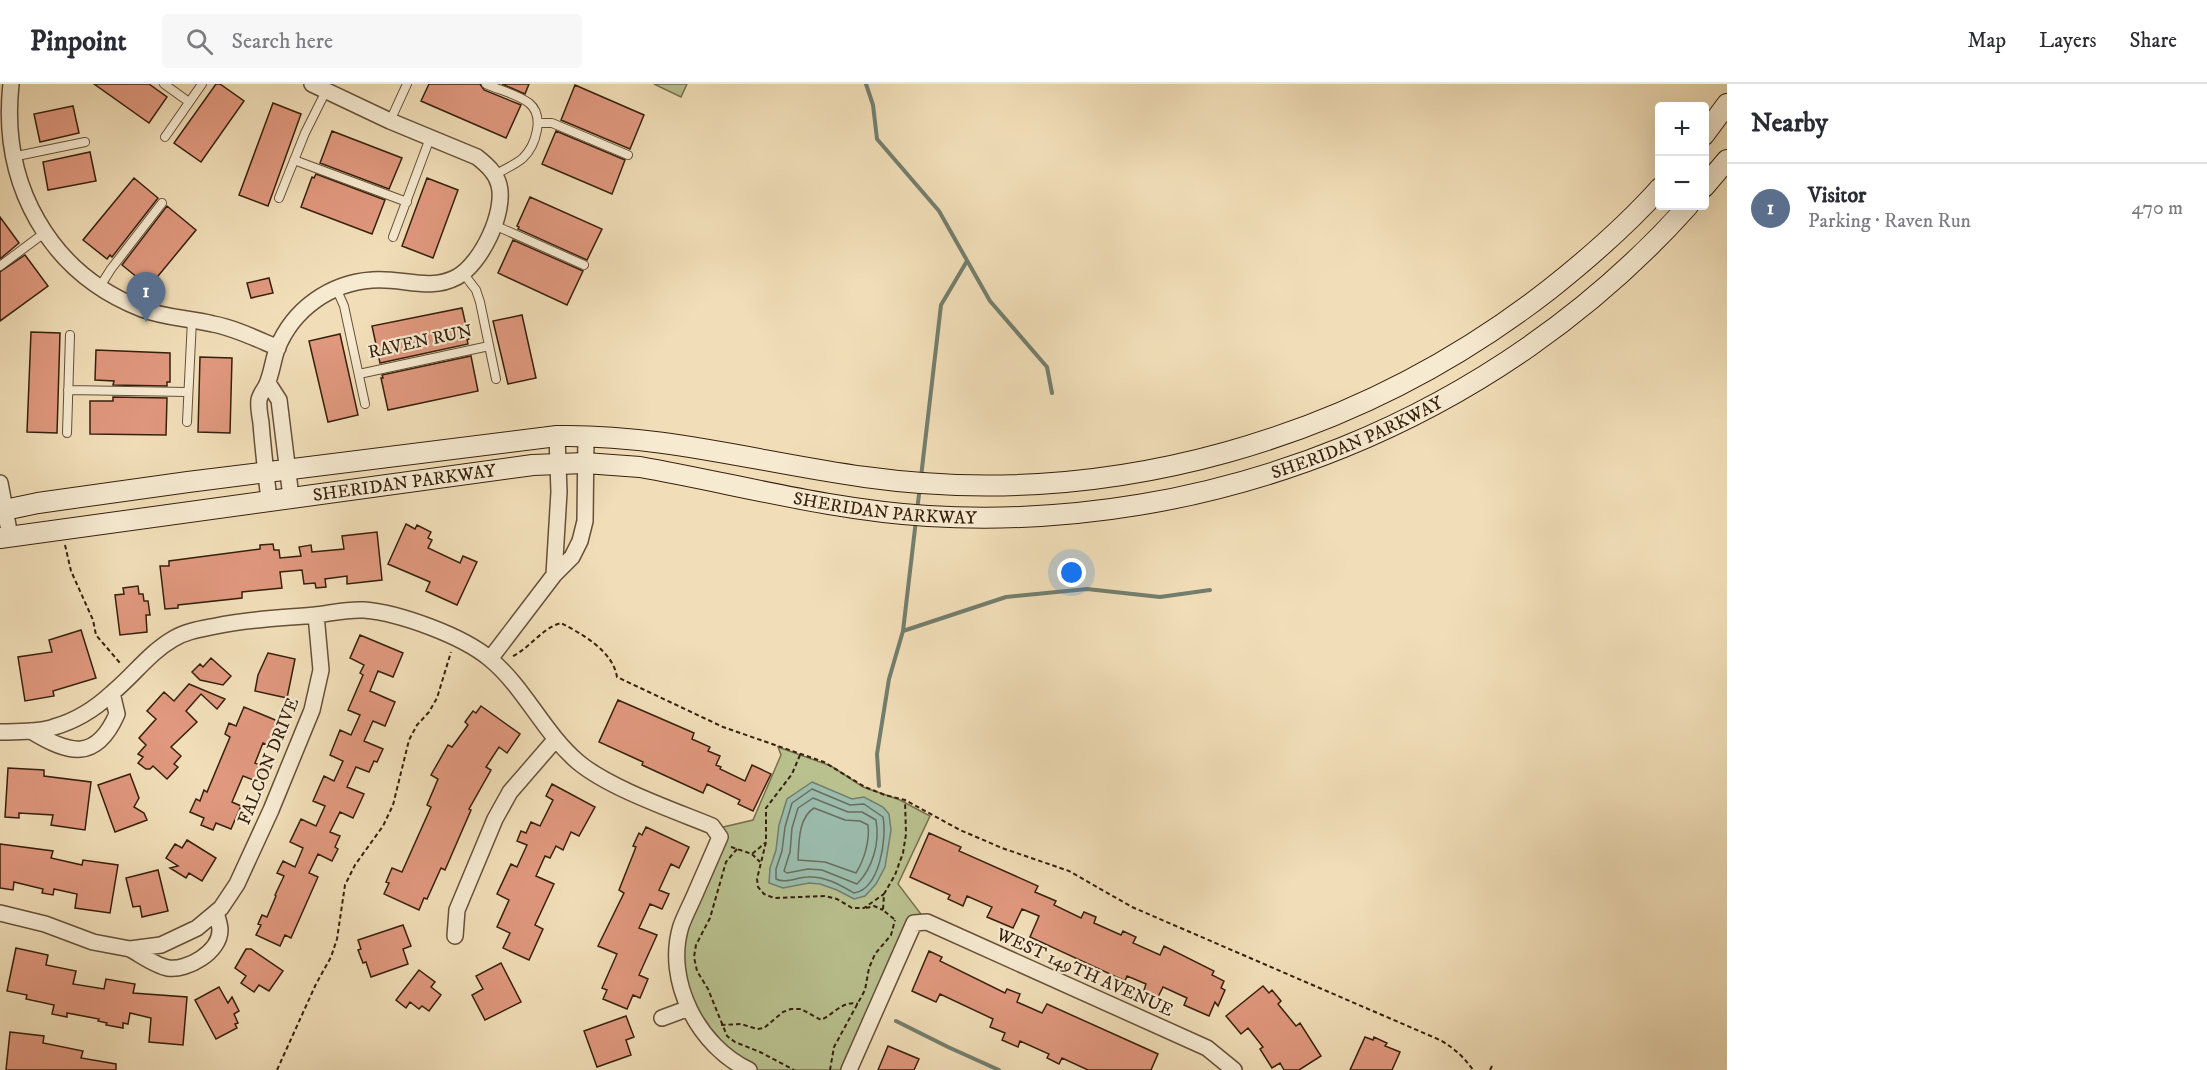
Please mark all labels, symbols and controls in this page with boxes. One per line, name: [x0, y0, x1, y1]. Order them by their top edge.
search box: [162, 14, 582, 68]
text: Pinpoint: [30, 24, 126, 59]
icon: search: [183, 25, 216, 58]
text: Search here: [231, 28, 333, 55]
text: Map: [1967, 28, 2006, 54]
text: Layers: [2039, 28, 2097, 54]
text: Share: [2130, 28, 2177, 54]
map controls: [1655, 102, 1709, 210]
button: +: [1655, 102, 1709, 156]
text: Nearby: [1751, 107, 1828, 140]
button: −: [1655, 156, 1709, 210]
text: Visitor: [1808, 182, 1866, 209]
text: 1: [1767, 196, 1774, 221]
text: 470 m: [2132, 196, 2183, 221]
text: Parking · Raven Run: [1808, 209, 1971, 234]
pin: 1: [126, 272, 166, 322]
street label: RAVEN RUN: [366, 320, 475, 364]
street label: SHERIDAN PARKWAY: [1269, 392, 1447, 484]
street label: SHERIDAN PARKWAY: [312, 460, 498, 507]
street label: SHERIDAN PARKWAY: [791, 488, 977, 530]
your location: [1057, 558, 1086, 587]
street label: FALCON DRIVE: [233, 694, 304, 828]
street label: WEST 149TH AVENUE: [992, 924, 1177, 1022]

